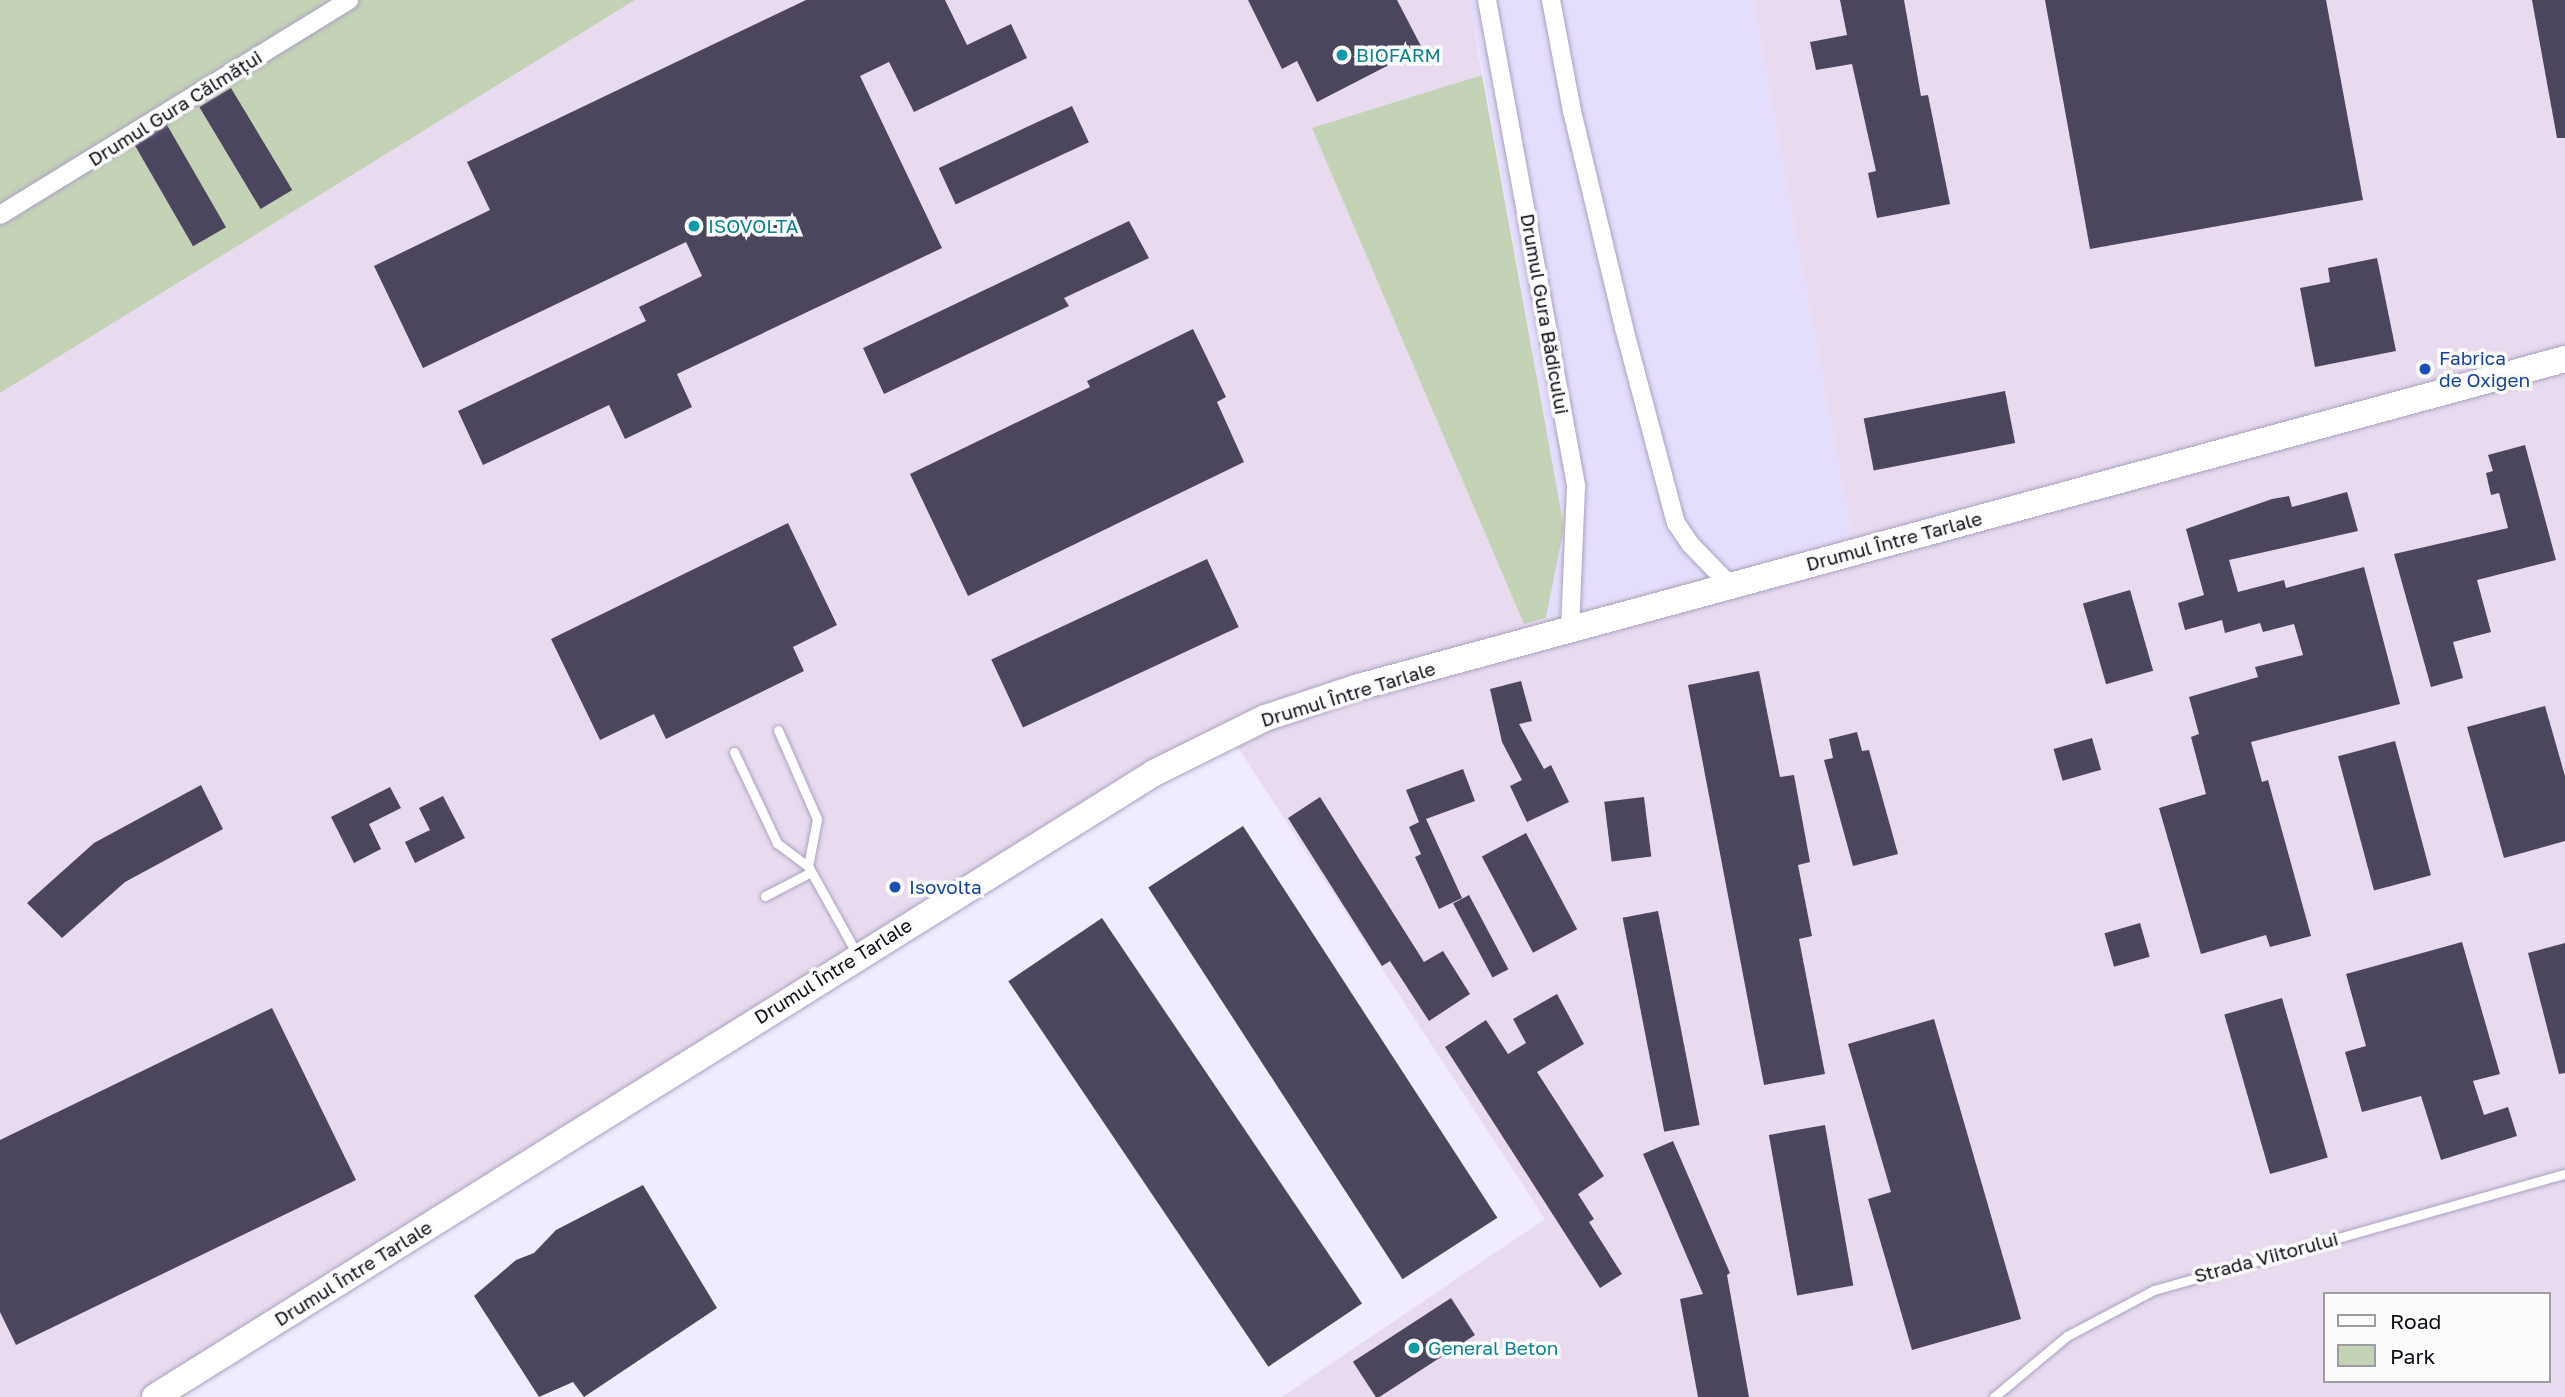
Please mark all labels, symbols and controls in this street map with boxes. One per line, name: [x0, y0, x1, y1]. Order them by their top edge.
place label: BIOFARM: [1356, 44, 1441, 66]
street label: Drumul Gura Călmățui: [84, 45, 266, 171]
marker: BIOFARM: [1334, 47, 1350, 63]
street label: Drumul Gura Bădicului: [1516, 212, 1574, 416]
place label: ISOVOLTA: [708, 215, 799, 237]
marker: ISOVOLTA: [686, 218, 702, 234]
place label: Fabrica de Oxigen: [2439, 347, 2530, 391]
marker: Fabrica de Oxigen: [2417, 361, 2433, 377]
street label: Drumul Între Tarlale: [1803, 507, 1985, 575]
street label: Drumul Între Tarlale: [1258, 657, 1438, 731]
place label: Isovolta: [909, 876, 982, 898]
marker: Isovolta: [887, 879, 903, 895]
street label: Drumul Între Tarlale: [750, 913, 916, 1029]
street label: Drumul Între Tarlale: [270, 1215, 436, 1331]
street label: Strada Viitorului: [2192, 1227, 2340, 1287]
legend: [2324, 1292, 2551, 1383]
text: Road: [2390, 1308, 2441, 1334]
place label: General Beton: [1428, 1337, 1558, 1359]
marker: General Beton: [1406, 1340, 1422, 1356]
text: Park: [2390, 1343, 2435, 1369]

